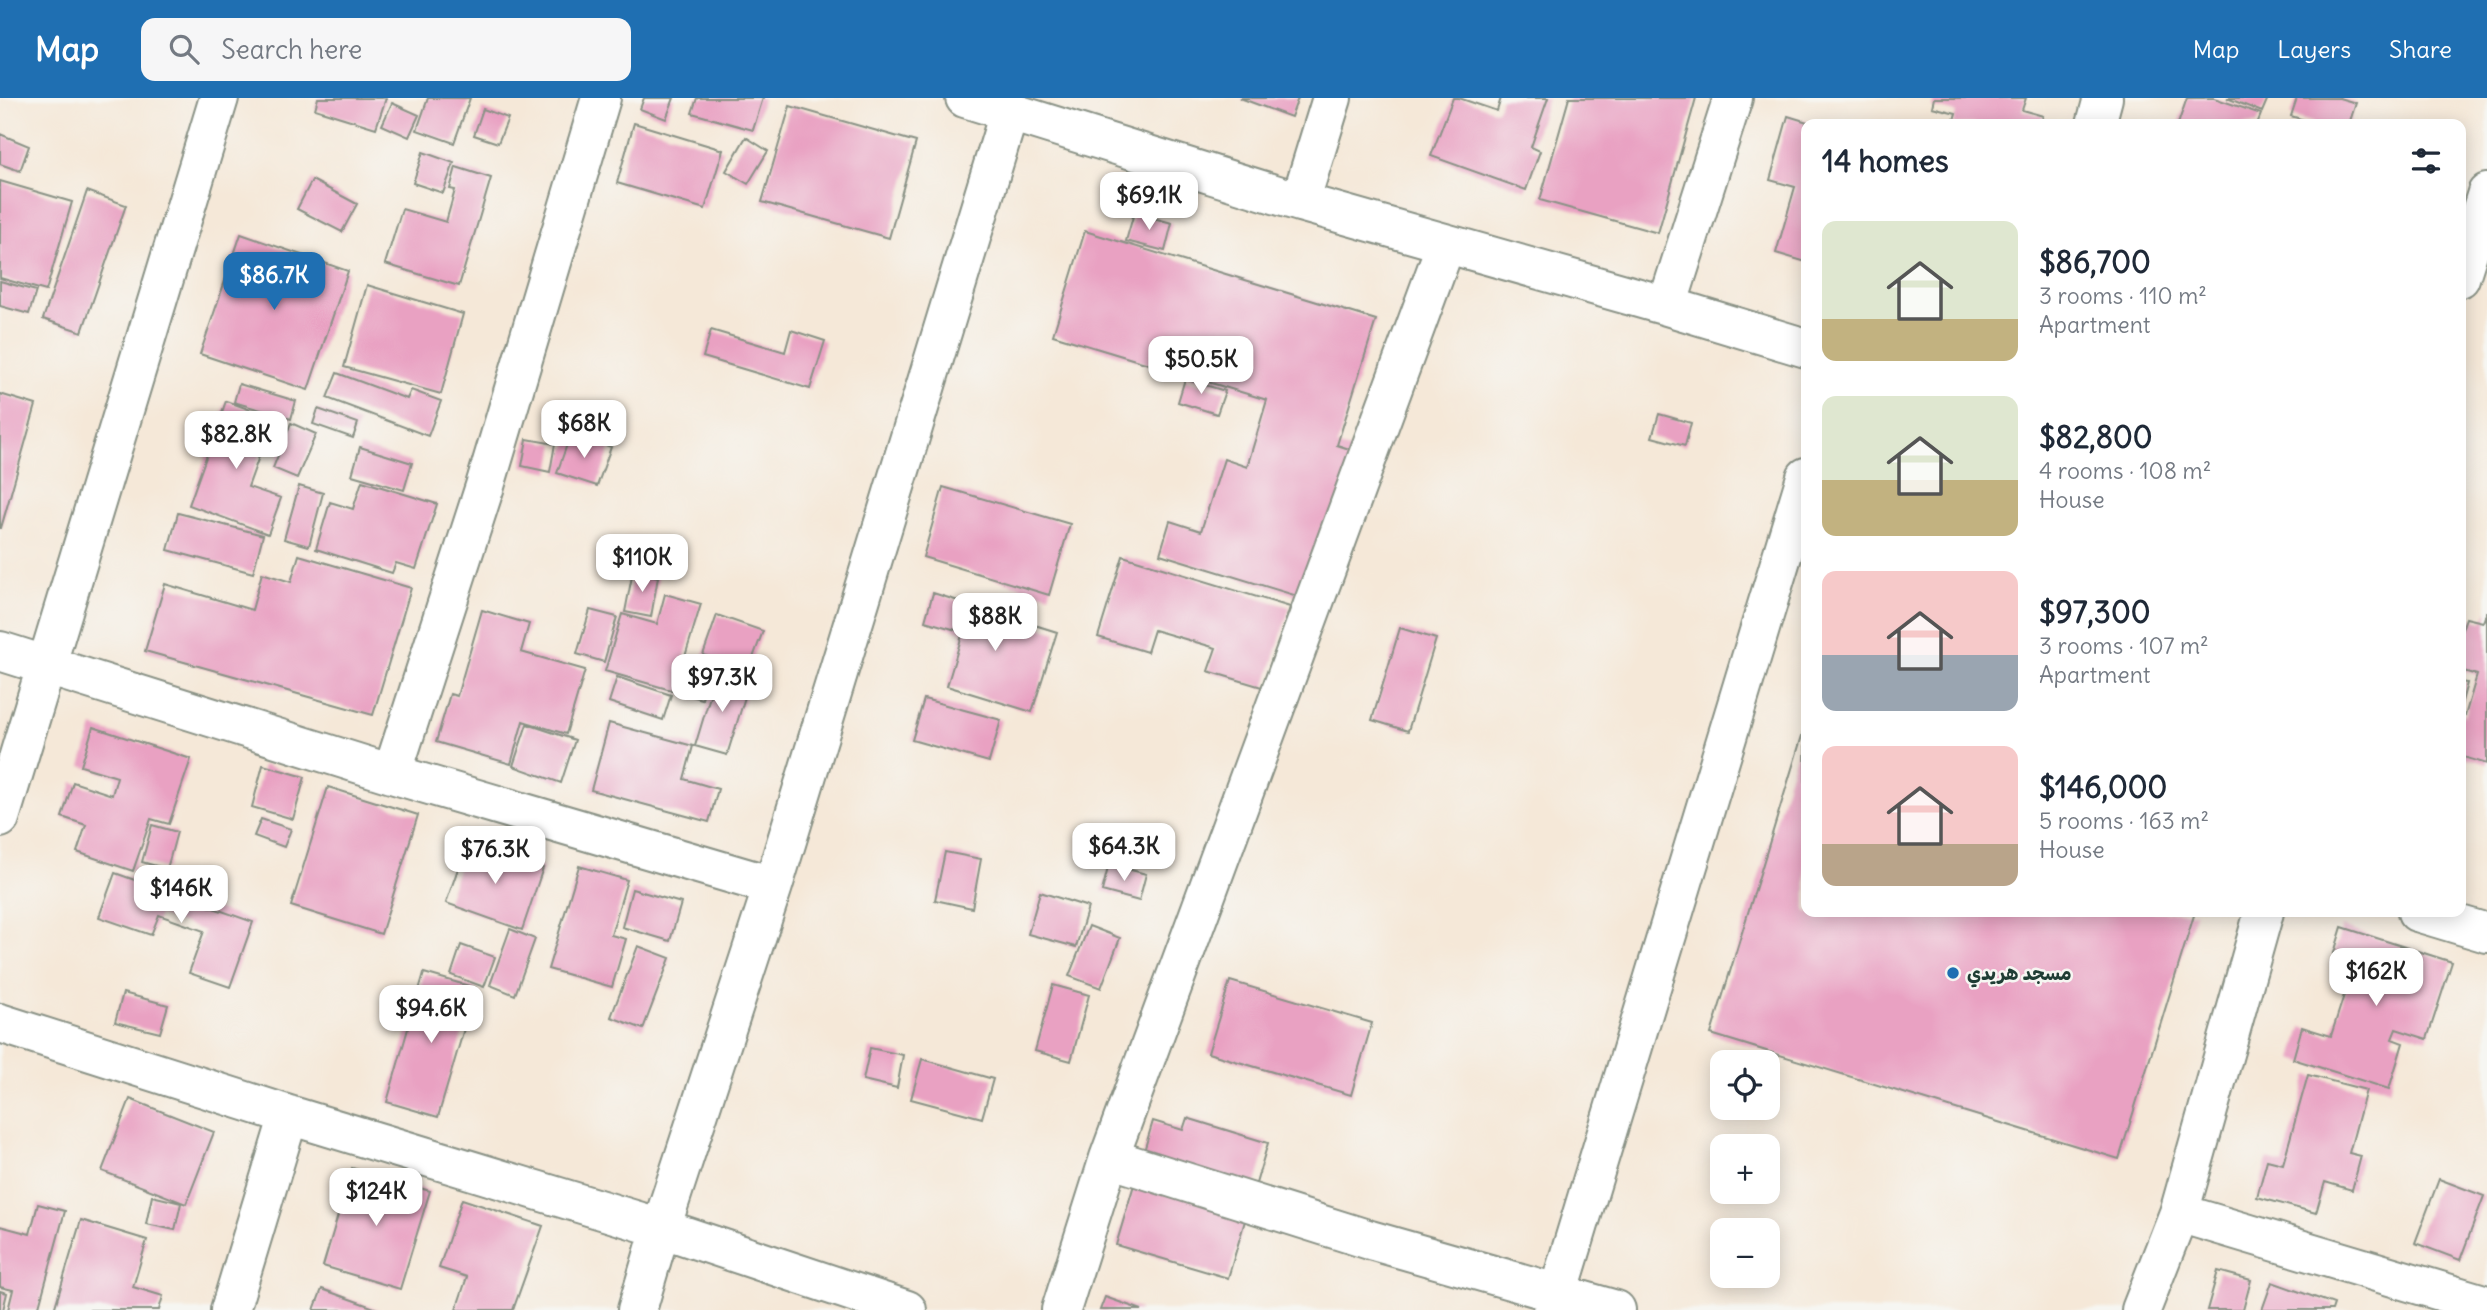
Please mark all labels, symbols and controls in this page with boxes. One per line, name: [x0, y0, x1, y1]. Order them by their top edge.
search box: [141, 18, 631, 81]
text: Map: [35, 28, 99, 70]
icon: search: [165, 30, 203, 68]
text: Search here: [221, 33, 362, 66]
text: Map: [2193, 34, 2239, 64]
text: Layers: [2277, 34, 2351, 64]
text: Share: [2389, 34, 2452, 64]
text: 14 homes: [1822, 142, 1949, 180]
icon: filters: [2407, 142, 2445, 180]
pin: $69.1K: [1092, 172, 1206, 232]
text: $69.1K: [1116, 180, 1182, 209]
text: $86,700: [2039, 243, 2151, 281]
icon: home: [1878, 249, 1962, 333]
pin: $86.7K: [217, 252, 331, 312]
text: $86.7K: [239, 260, 309, 289]
text: 3 rooms · 110 m²: [2039, 281, 2207, 310]
text: Apartment: [2039, 310, 2151, 339]
pin: $50.5K: [1144, 336, 1258, 396]
text: $50.5K: [1164, 344, 1238, 373]
pin: $68K: [543, 400, 625, 460]
text: $68K: [557, 408, 611, 437]
pin: $82.8K: [179, 412, 293, 471]
text: $82,800: [2039, 418, 2152, 456]
text: $82.8K: [201, 419, 271, 448]
icon: home: [1878, 424, 1962, 508]
text: 4 rooms · 108 m²: [2039, 456, 2211, 485]
text: House: [2039, 485, 2105, 514]
pin: $110K: [593, 534, 691, 594]
text: $110K: [612, 542, 672, 571]
text: $97,300: [2039, 593, 2150, 631]
pin: $88K: [954, 594, 1036, 653]
icon: home: [1878, 599, 1962, 683]
text: $88K: [968, 601, 1022, 630]
text: 3 rooms · 107 m²: [2039, 631, 2209, 660]
pin: $97.3K: [665, 654, 779, 714]
text: Apartment: [2039, 660, 2151, 689]
text: $97.3K: [687, 662, 757, 691]
text: $146,000: [2039, 768, 2167, 806]
icon: home: [1878, 774, 1962, 858]
text: 5 rooms · 163 m²: [2039, 806, 2209, 835]
pin: $64.3K: [1067, 824, 1181, 883]
pin: $76.3K: [438, 826, 552, 886]
text: $64.3K: [1088, 831, 1160, 860]
text: $76.3K: [460, 834, 530, 863]
text: House: [2039, 835, 2105, 864]
pin: $146K: [132, 866, 230, 925]
text: $146K: [150, 873, 212, 902]
pin: $162K: [2327, 948, 2425, 1008]
text: $162K: [2345, 956, 2407, 985]
place label: مسجد هريدي: [1967, 961, 2072, 988]
marker: مسجد هريدي: [1945, 965, 1961, 981]
pin: $94.6K: [374, 986, 488, 1045]
text: $94.6K: [395, 993, 467, 1022]
map controls: [1710, 1050, 1780, 1288]
button: locate: [1710, 1050, 1780, 1120]
button: +: [1710, 1134, 1780, 1204]
pin: $124K: [327, 1168, 425, 1228]
text: $124K: [345, 1176, 407, 1205]
button: −: [1710, 1218, 1780, 1288]

